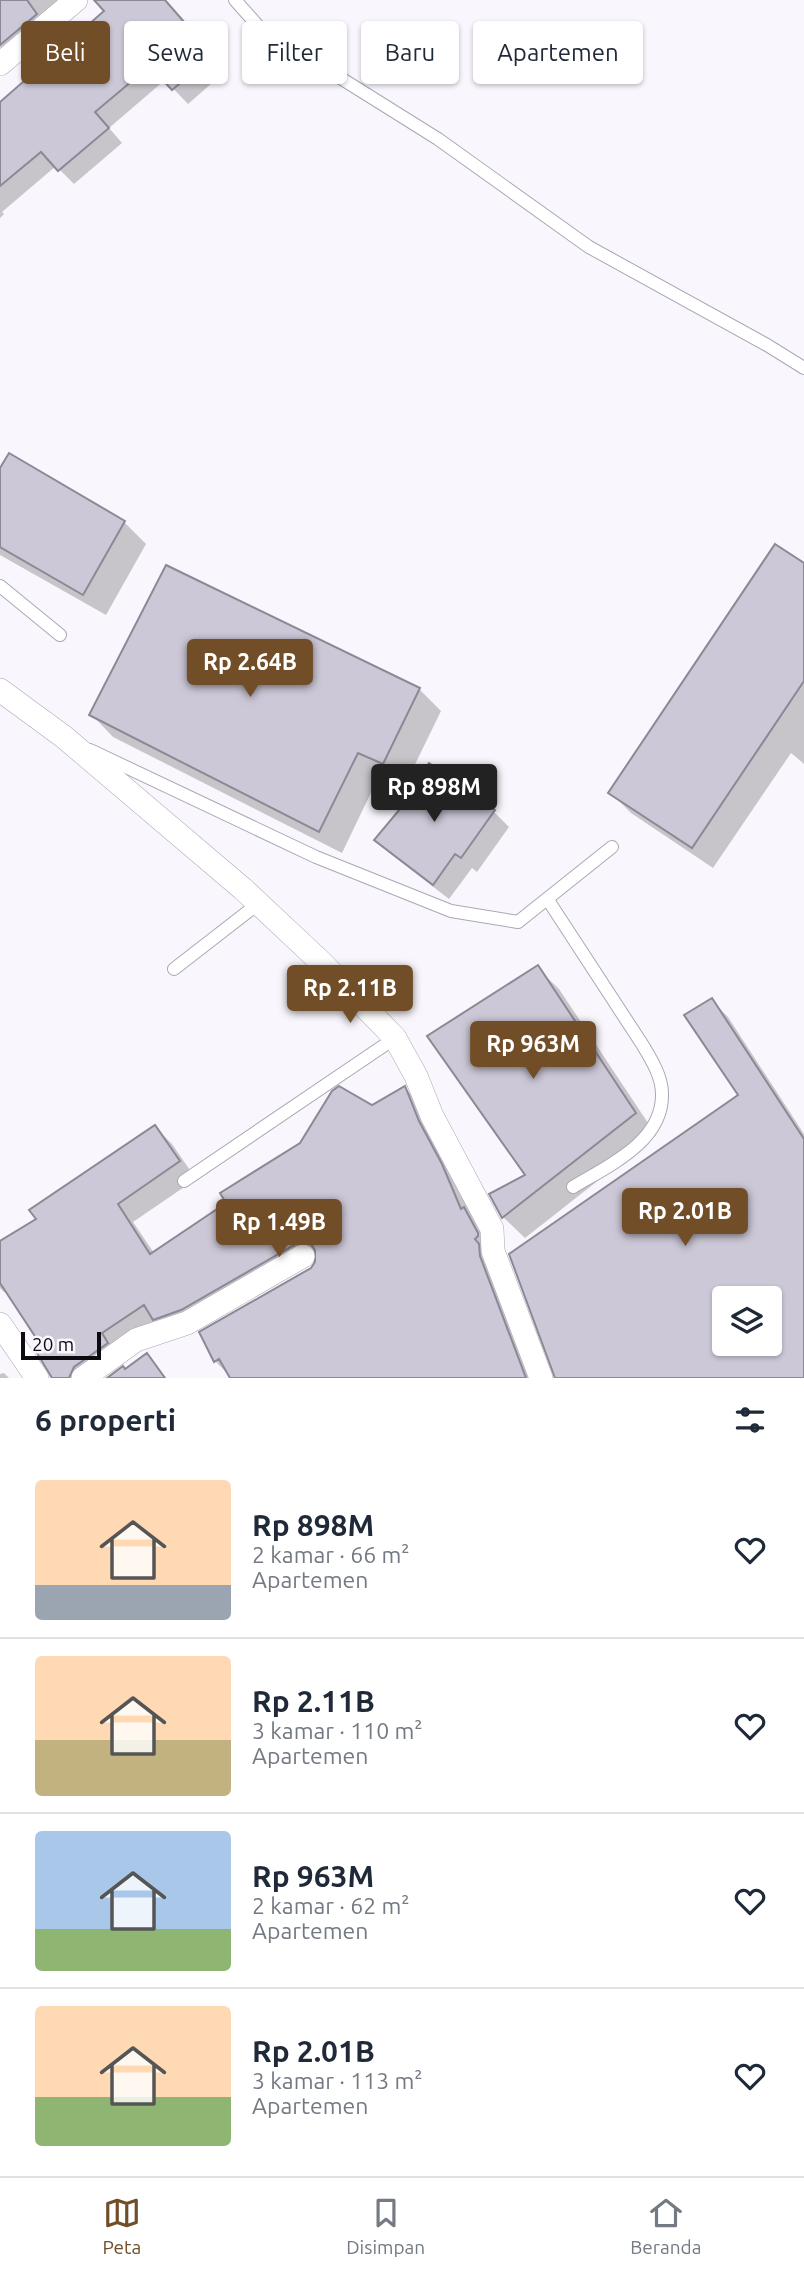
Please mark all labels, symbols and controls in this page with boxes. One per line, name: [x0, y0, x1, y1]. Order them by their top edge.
chip: Beli: [21, 21, 110, 84]
chip: Sewa: [124, 21, 228, 84]
chip: Filter: [242, 21, 347, 84]
chip: Baru: [361, 21, 459, 84]
chip: Apartemen: [473, 21, 643, 84]
pin: Rp 2.64B: [178, 640, 322, 699]
text: Rp 2.64B: [203, 649, 297, 674]
pin: Rp 898M: [369, 764, 499, 824]
text: Rp 898M: [387, 774, 481, 799]
pin: Rp 2.11B: [278, 965, 422, 1025]
text: Rp 2.11B: [303, 975, 397, 1000]
pin: Rp 963M: [468, 1021, 598, 1081]
text: Rp 963M: [486, 1031, 580, 1056]
pin: Rp 2.01B: [613, 1188, 757, 1248]
text: Rp 2.01B: [638, 1198, 732, 1223]
pin: Rp 1.49B: [207, 1200, 351, 1259]
text: Rp 1.49B: [232, 1209, 326, 1234]
map controls: [712, 1286, 782, 1356]
button: layers: [712, 1286, 782, 1356]
scale bar: [21, 1329, 102, 1361]
text: 20 m: [32, 1333, 74, 1355]
icon: filters: [731, 1401, 769, 1439]
text: 6 properti: [35, 1403, 176, 1437]
icon: home: [91, 1508, 175, 1592]
text: Rp 898M: [252, 1508, 374, 1542]
icon: heart: [731, 1531, 769, 1569]
text: 2 kamar · 66 m²: [252, 1542, 410, 1567]
text: Apartemen: [252, 1567, 368, 1592]
icon: home: [91, 1684, 175, 1768]
text: Rp 2.11B: [252, 1684, 375, 1718]
icon: heart: [731, 1707, 769, 1745]
text: 3 kamar · 110 m²: [252, 1718, 423, 1743]
text: Apartemen: [252, 1743, 368, 1768]
icon: home: [91, 1859, 175, 1943]
text: Rp 963M: [252, 1859, 374, 1893]
icon: heart: [731, 1882, 769, 1920]
text: 2 kamar · 62 m²: [252, 1893, 410, 1918]
text: Apartemen: [252, 1918, 368, 1943]
icon: home: [91, 2034, 175, 2118]
text: Rp 2.01B: [252, 2034, 375, 2068]
icon: heart: [731, 2057, 769, 2095]
text: 3 kamar · 113 m²: [252, 2068, 423, 2093]
text: Apartemen: [252, 2093, 368, 2118]
tab: Peta: [103, 2194, 141, 2258]
tab: Disimpan: [346, 2194, 425, 2258]
tab: Beranda: [630, 2194, 701, 2258]

